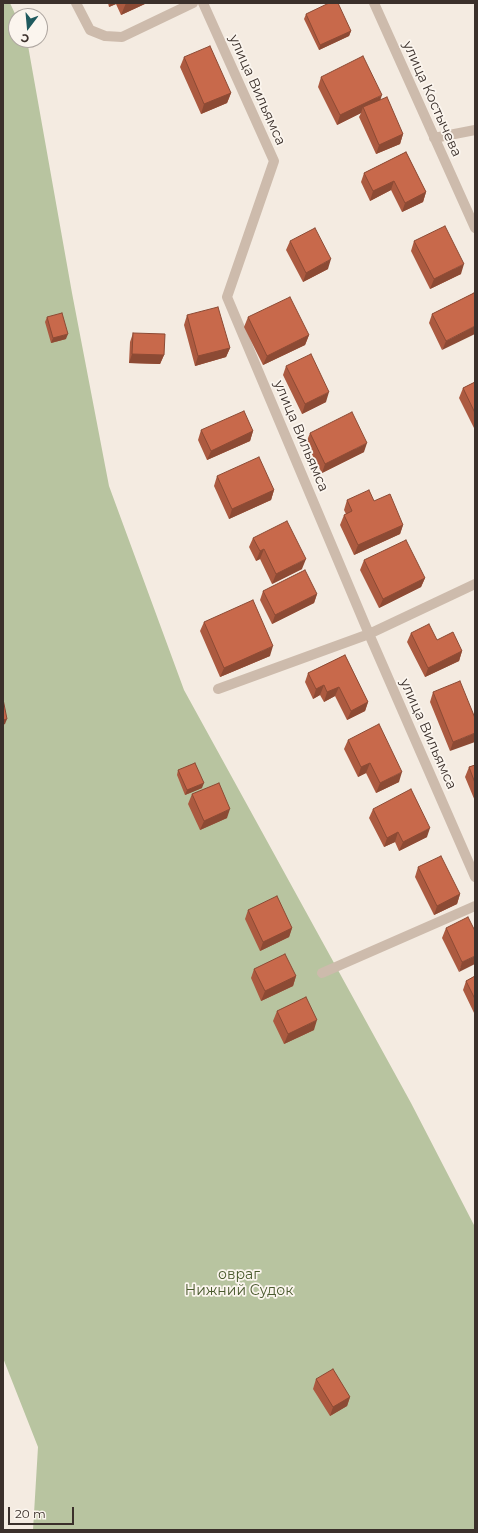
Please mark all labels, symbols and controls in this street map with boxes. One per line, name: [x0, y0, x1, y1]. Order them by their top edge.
north arrow: [8, 8, 48, 48]
text: С: [19, 31, 31, 46]
street label: улица Вильямса: [225, 32, 289, 148]
street label: улица Костычева: [399, 39, 465, 159]
street label: улица Вильямса: [270, 378, 332, 494]
street label: улица Вильямса: [396, 676, 460, 792]
park label: овраг Нижний Судок: [185, 1267, 293, 1300]
scale bar: [10, 1499, 76, 1525]
text: 20 m: [15, 1506, 46, 1521]

